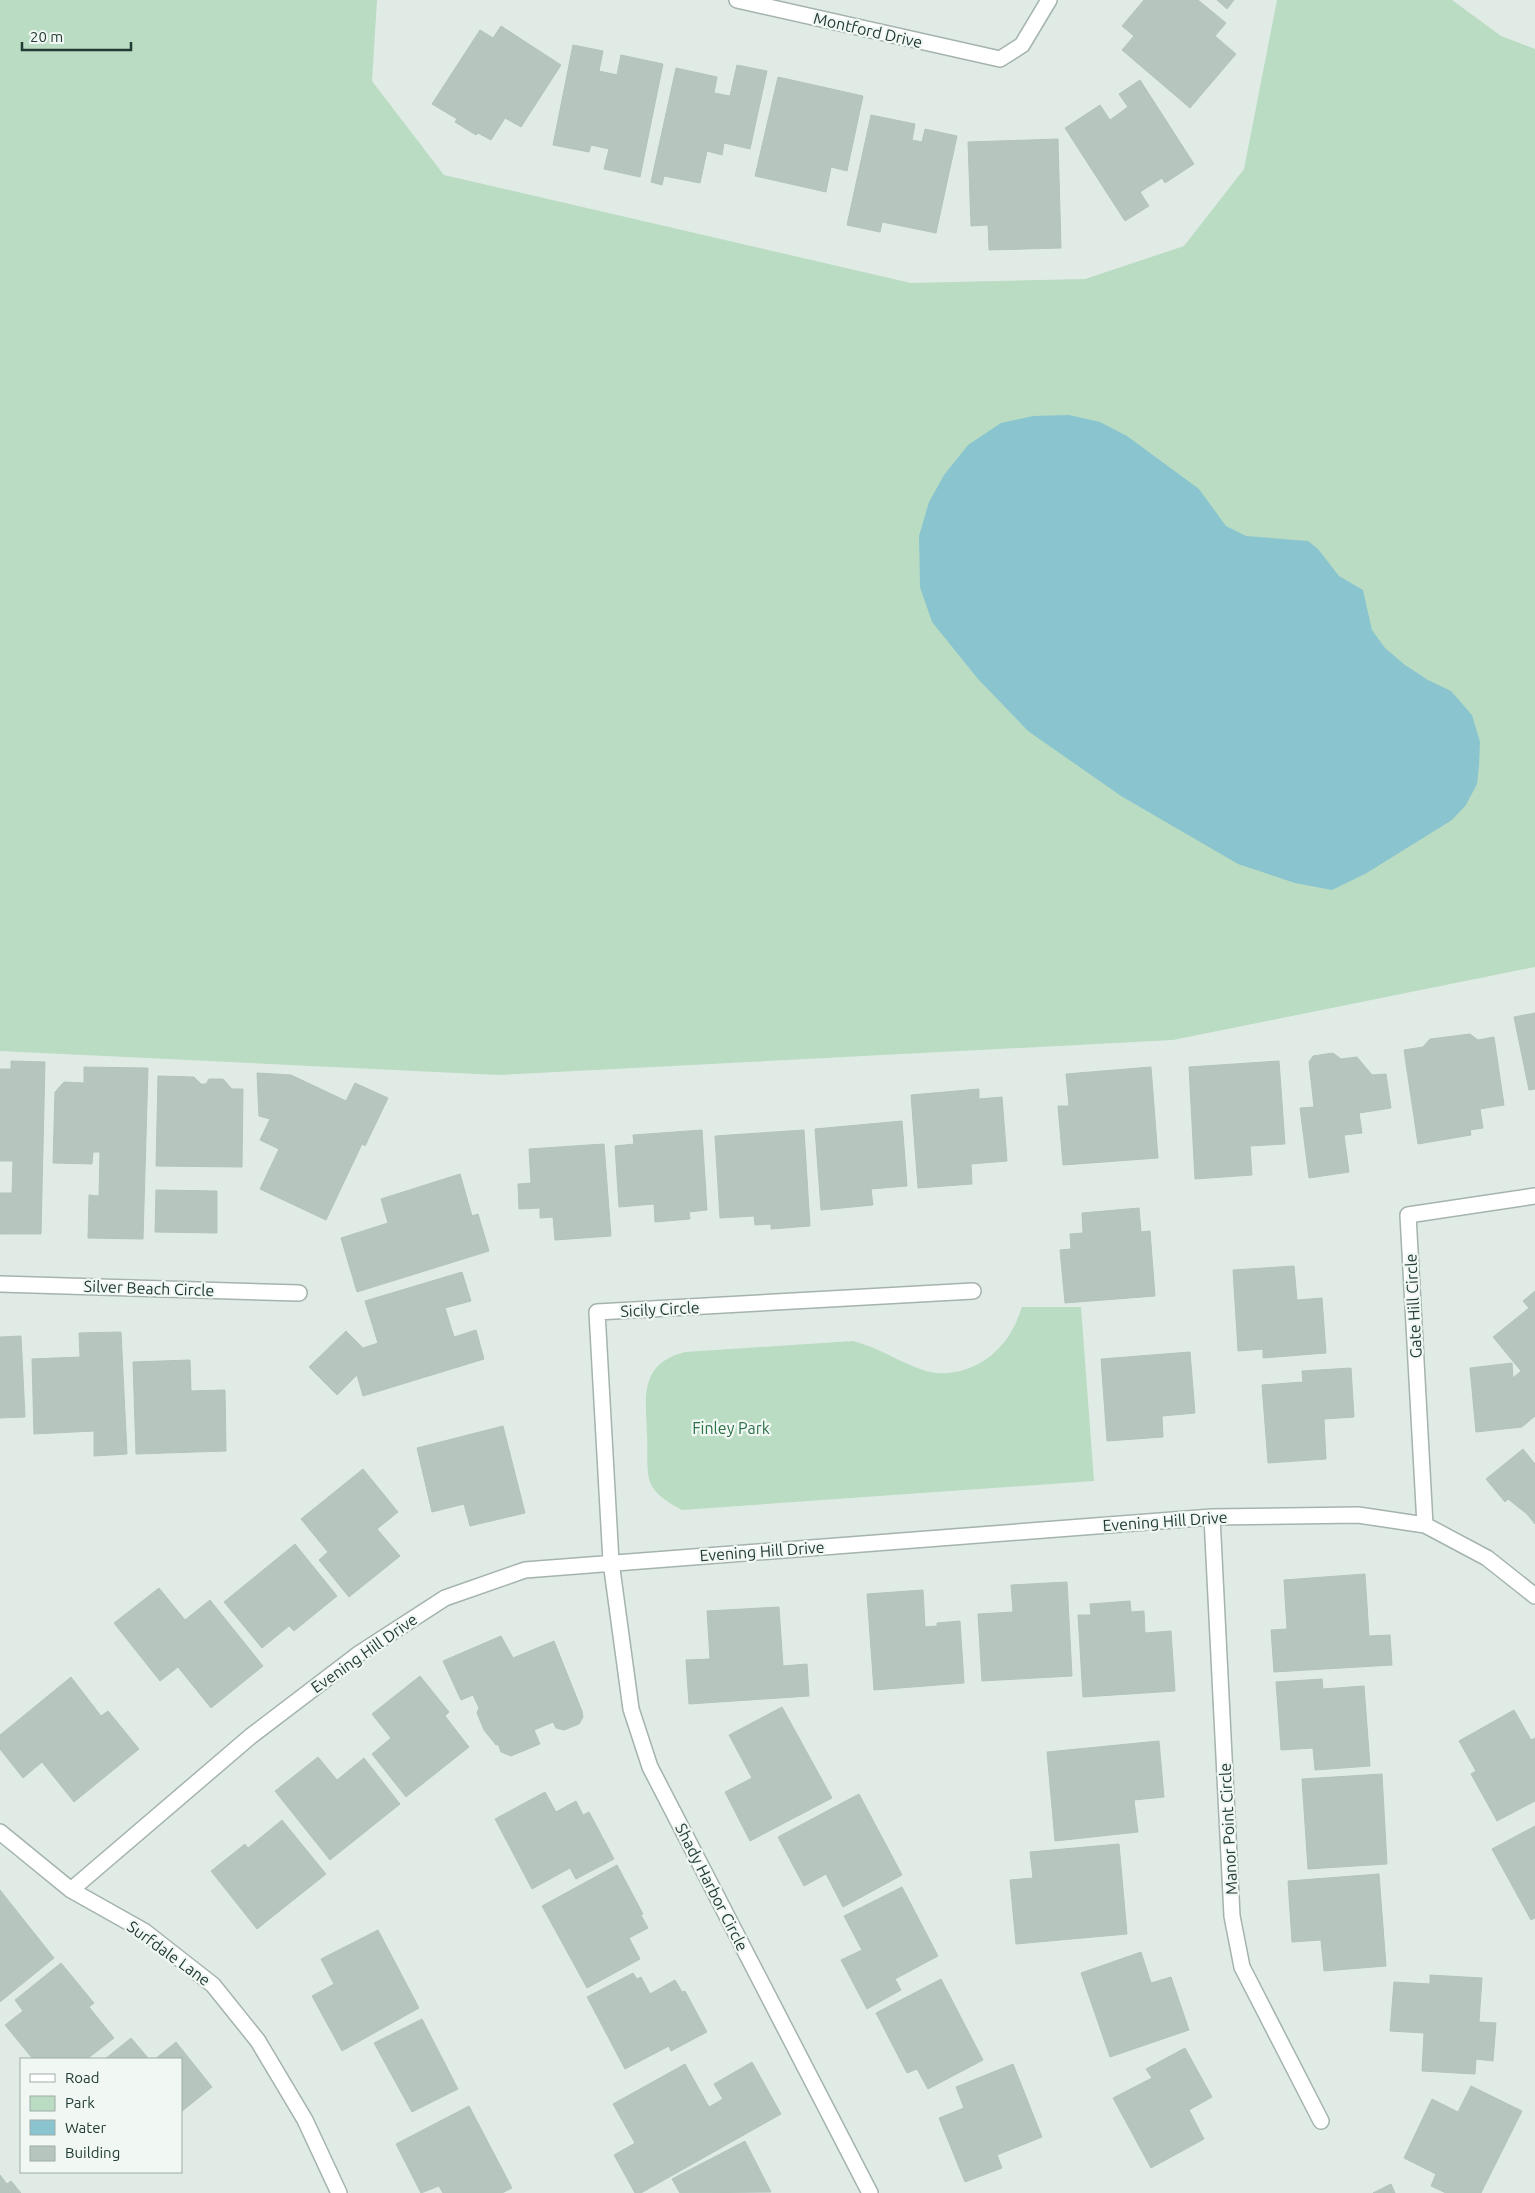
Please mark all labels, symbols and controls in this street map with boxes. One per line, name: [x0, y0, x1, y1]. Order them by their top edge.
street label: Montford Drive: [812, 9, 924, 51]
scale bar: [22, 20, 131, 52]
text: 20 m: [30, 28, 63, 45]
street label: Gate Hill Circle: [1401, 1253, 1425, 1359]
street label: Silver Beach Circle: [83, 1277, 215, 1299]
street label: Sicily Circle: [620, 1298, 700, 1320]
park label: Finley Park: [692, 1419, 770, 1437]
street label: Evening Hill Drive: [1102, 1508, 1228, 1534]
street label: Evening Hill Drive: [699, 1538, 825, 1564]
street label: Evening Hill Drive: [308, 1610, 420, 1696]
street label: Manor Point Circle: [1216, 1762, 1240, 1896]
street label: Shady Harbor Circle: [672, 1820, 752, 1954]
street label: Surfdale Lane: [124, 1917, 214, 1989]
legend: [20, 2058, 182, 2173]
text: Road: [65, 2069, 100, 2086]
text: Park: [65, 2094, 95, 2111]
text: Water: [65, 2119, 106, 2136]
text: Building: [65, 2144, 120, 2161]

